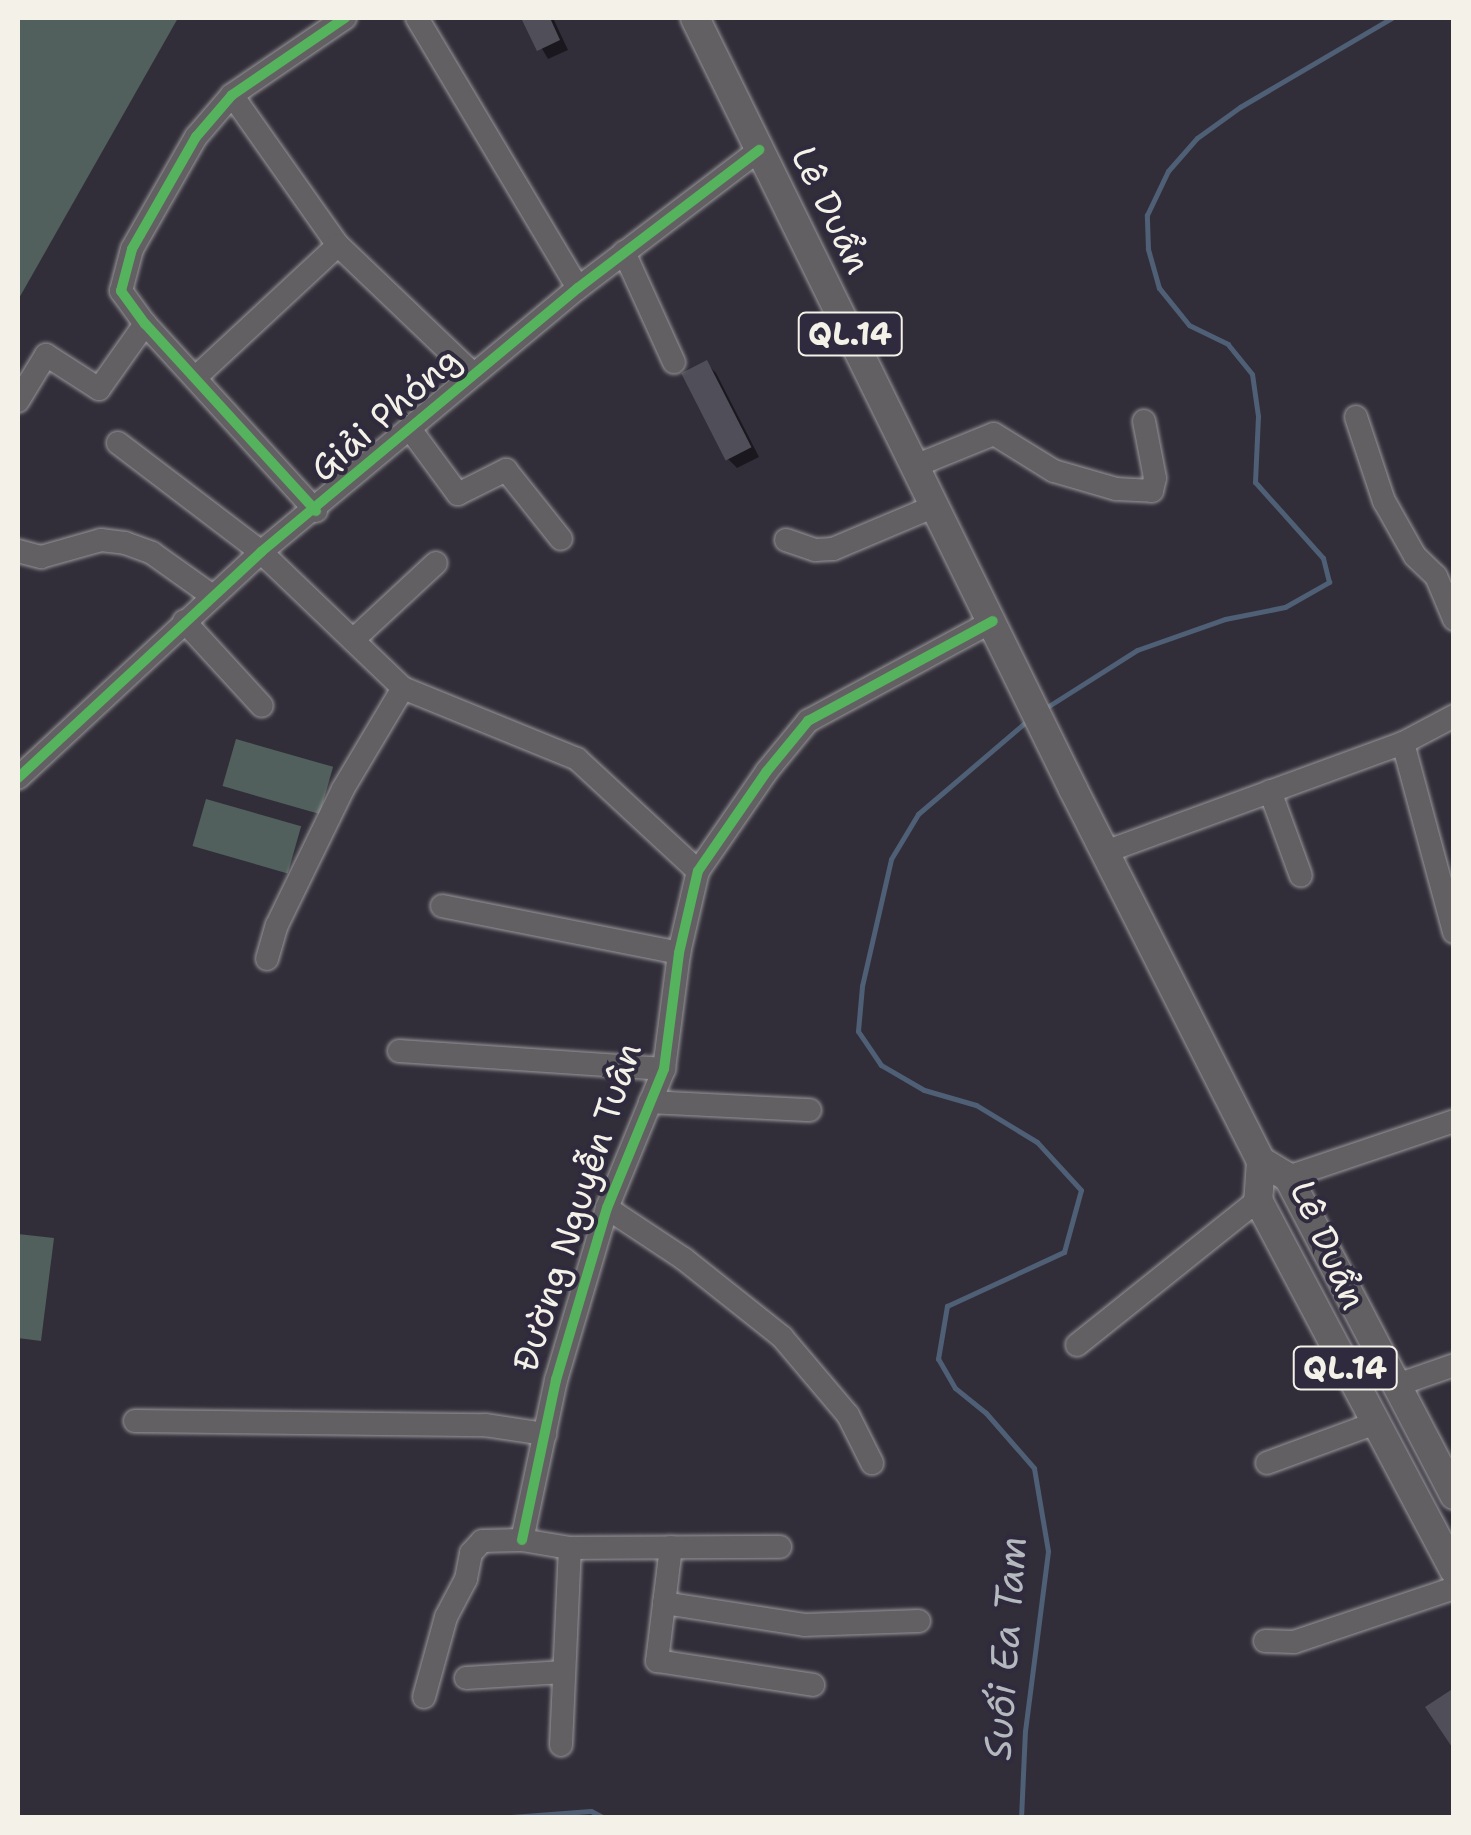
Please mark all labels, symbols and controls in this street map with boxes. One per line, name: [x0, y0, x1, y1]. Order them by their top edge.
street label: Lê Duẩn: [782, 139, 880, 281]
road number: QL.14: [798, 307, 902, 361]
street label: Giải Phóng: [302, 338, 468, 490]
street label: Đường Nguyễn Tuân: [504, 1037, 650, 1377]
street label: Lê Duẩn: [1281, 1174, 1375, 1316]
road number: QL.14: [1292, 1341, 1398, 1395]
water label: Suối Ea Tam: [974, 1535, 1036, 1761]

